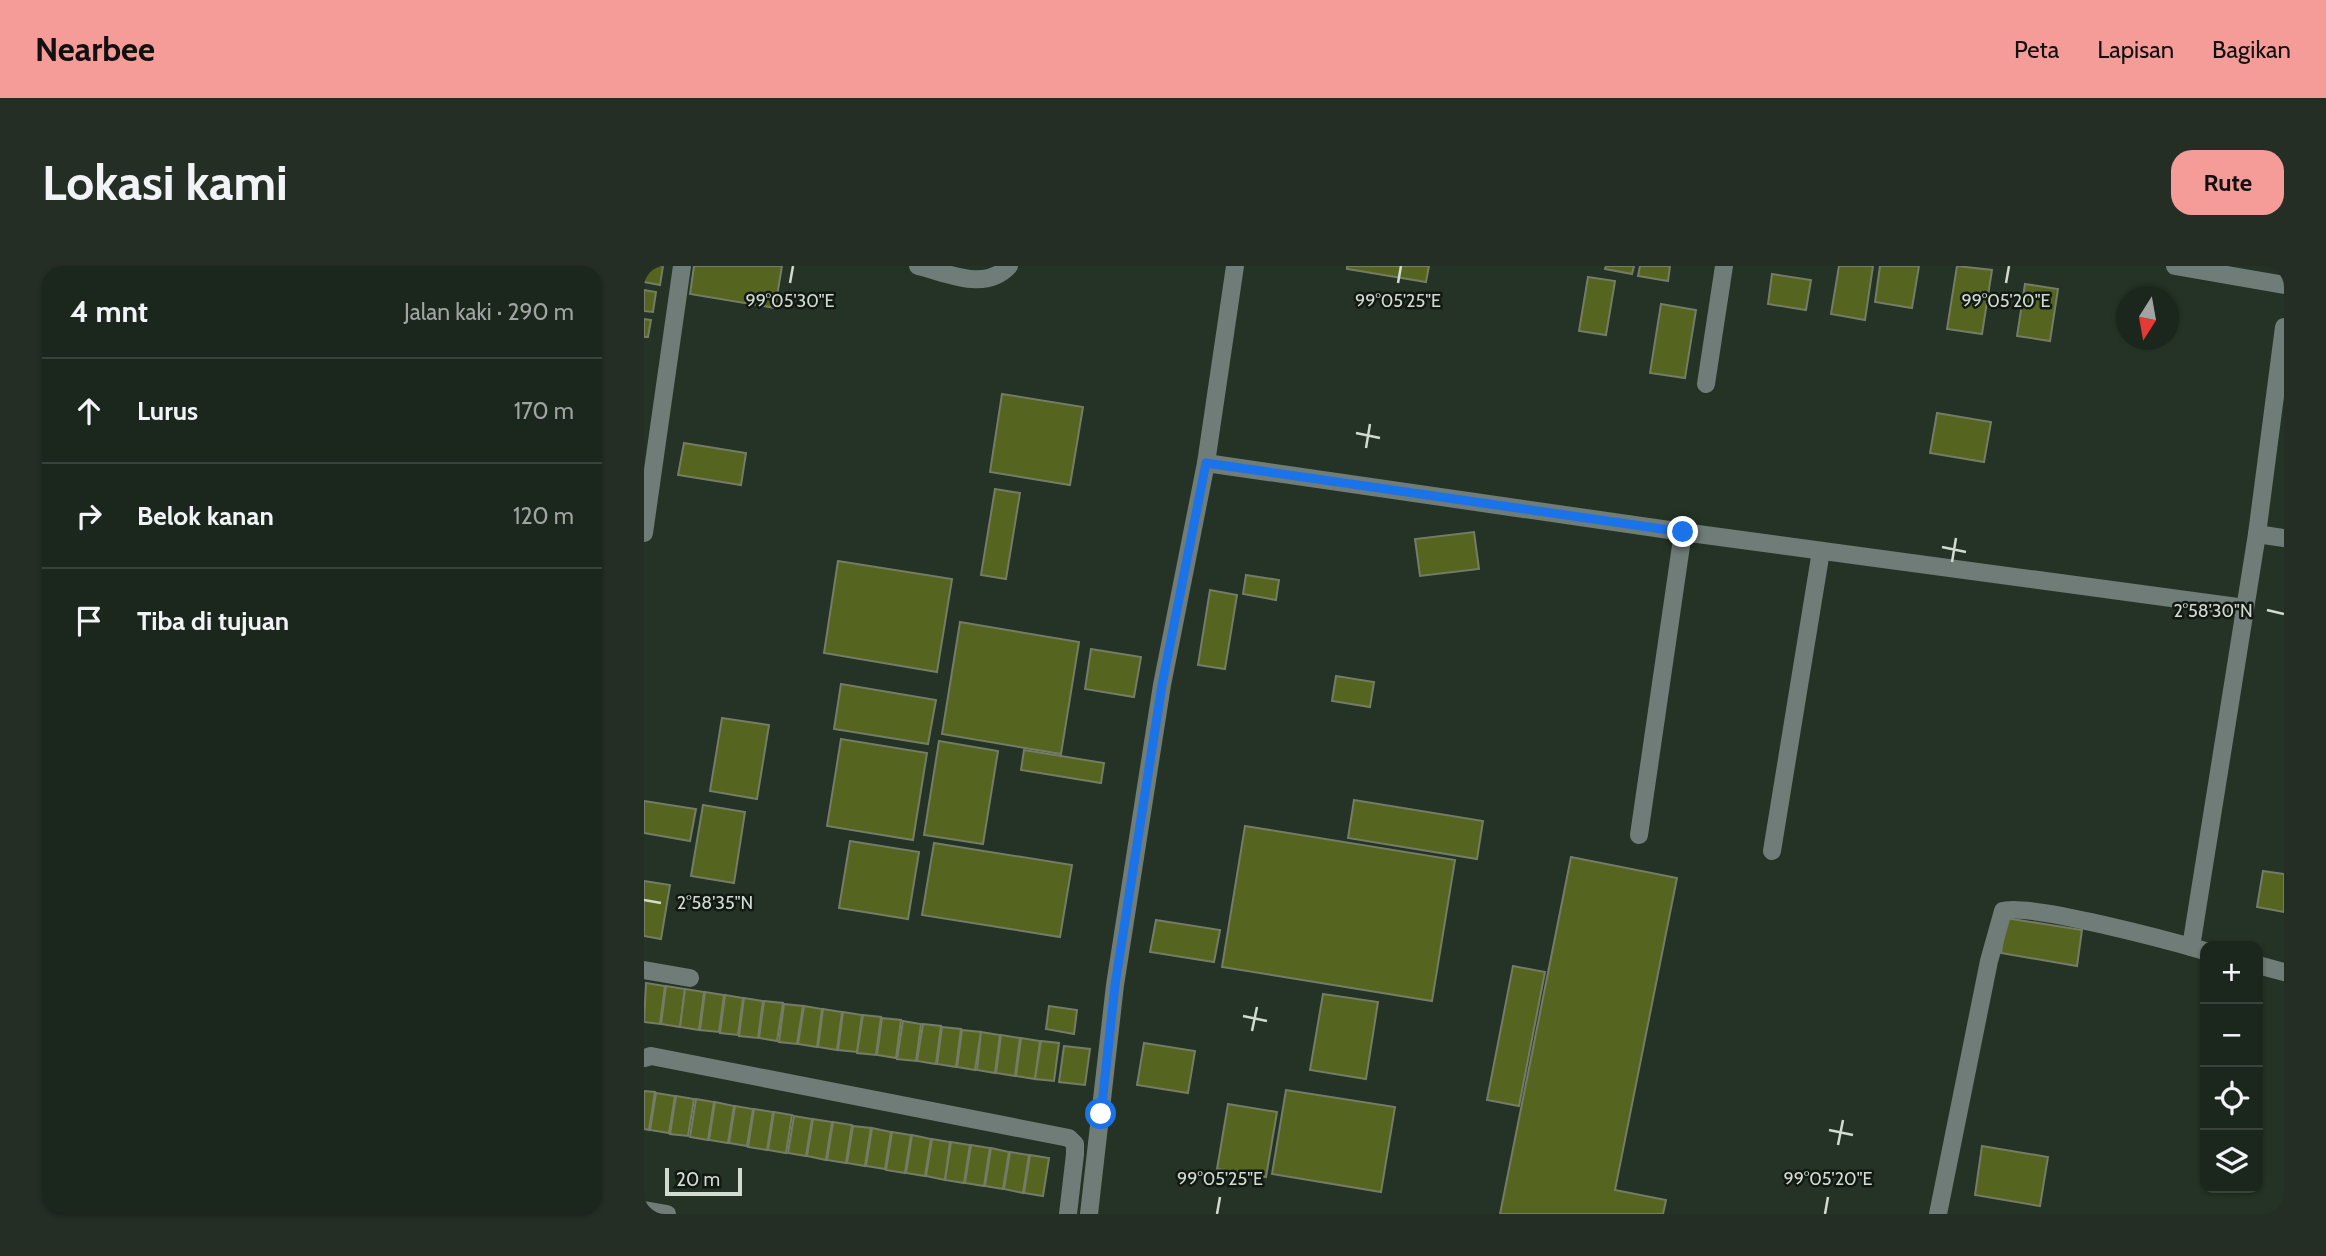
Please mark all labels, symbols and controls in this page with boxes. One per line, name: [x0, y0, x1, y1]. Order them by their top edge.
text: Nearbee: [35, 29, 155, 69]
text: Peta: [2014, 35, 2059, 64]
text: Lapisan: [2097, 35, 2174, 64]
text: Bagikan: [2212, 35, 2291, 64]
button: Rute: [2171, 150, 2284, 215]
text: Lokasi kami: [42, 153, 288, 212]
north arrow: [2116, 287, 2179, 350]
text: 99°05'30"E: [745, 290, 835, 312]
text: 99°05'25"E: [1355, 290, 1441, 312]
text: 99°05'20"E: [1962, 290, 2050, 312]
text: 4 mnt: [70, 293, 148, 330]
text: Jalan kaki · 290 m: [404, 298, 574, 326]
icon: ahead: [70, 392, 108, 430]
text: Lurus: [137, 395, 198, 427]
text: 170 m: [514, 397, 574, 425]
icon: right: [70, 497, 108, 535]
text: Belok kanan: [137, 500, 274, 532]
text: 120 m: [513, 502, 574, 530]
route end: [1667, 516, 1698, 547]
text: 2°58'30"N: [2173, 600, 2253, 622]
icon: arrive: [70, 602, 108, 640]
text: Tiba di tujuan: [137, 605, 289, 637]
text: 2°58'35"N: [677, 892, 753, 914]
map controls: [2200, 941, 2263, 1193]
button: +: [2200, 941, 2263, 1004]
button: −: [2200, 1004, 2263, 1067]
button: locate: [2200, 1067, 2263, 1130]
route start: [1085, 1098, 1116, 1129]
button: layers: [2200, 1130, 2263, 1193]
scale bar: [665, 1165, 742, 1197]
text: 20 m: [676, 1168, 720, 1191]
text: 99°05'25"E: [1177, 1168, 1263, 1190]
text: 99°05'20"E: [1784, 1168, 1872, 1190]

